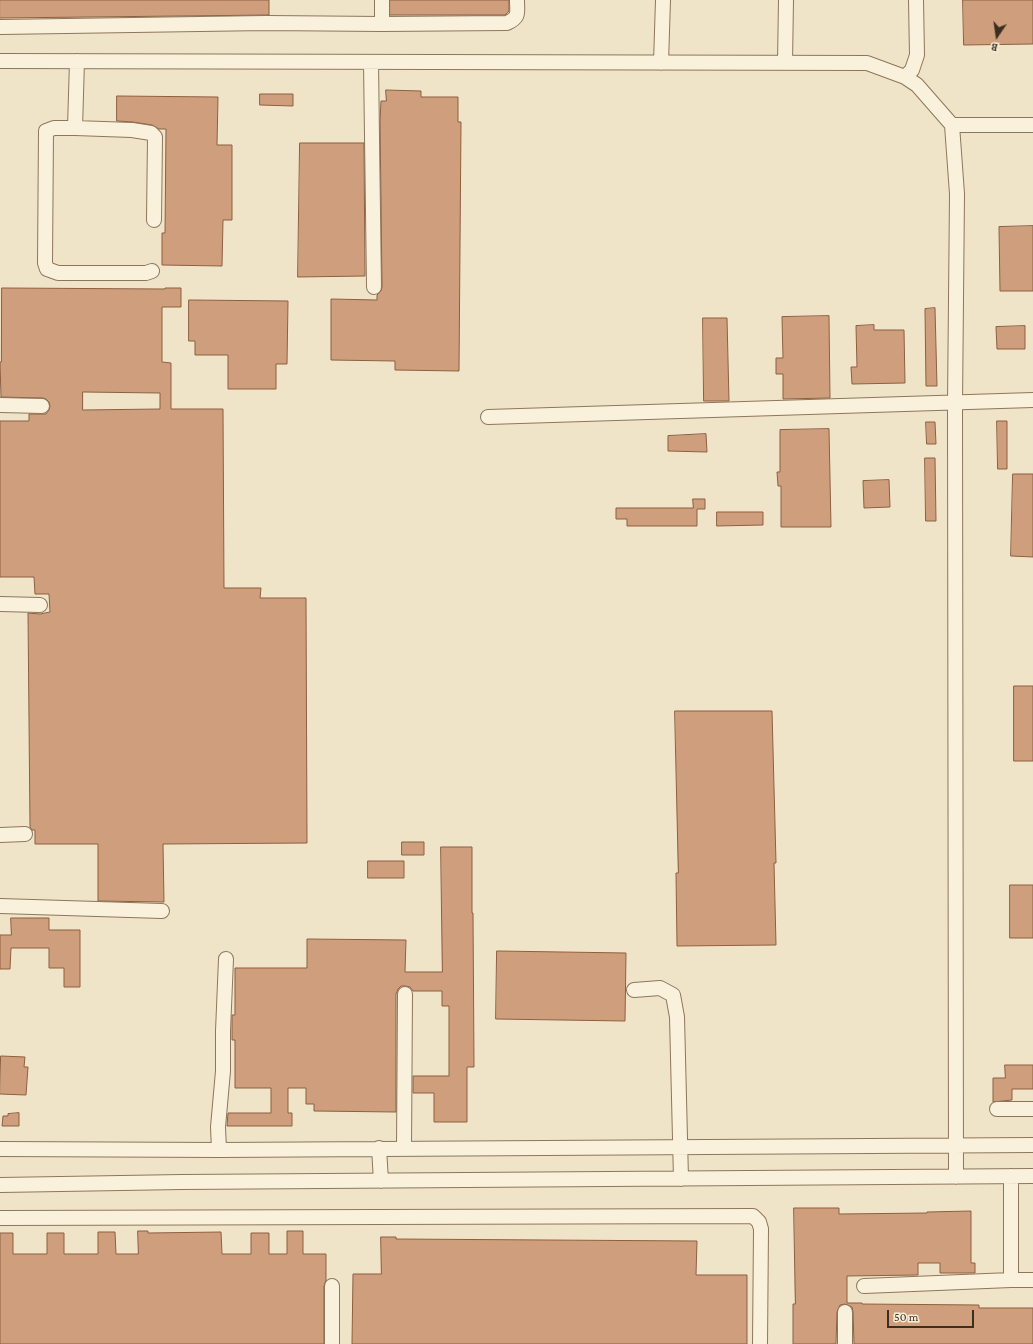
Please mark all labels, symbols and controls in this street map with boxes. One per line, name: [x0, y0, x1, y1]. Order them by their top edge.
north arrow: [977, 16, 1017, 56]
text: B: [990, 41, 999, 54]
scale bar: [889, 1302, 976, 1328]
text: 50 m: [894, 1310, 918, 1324]

